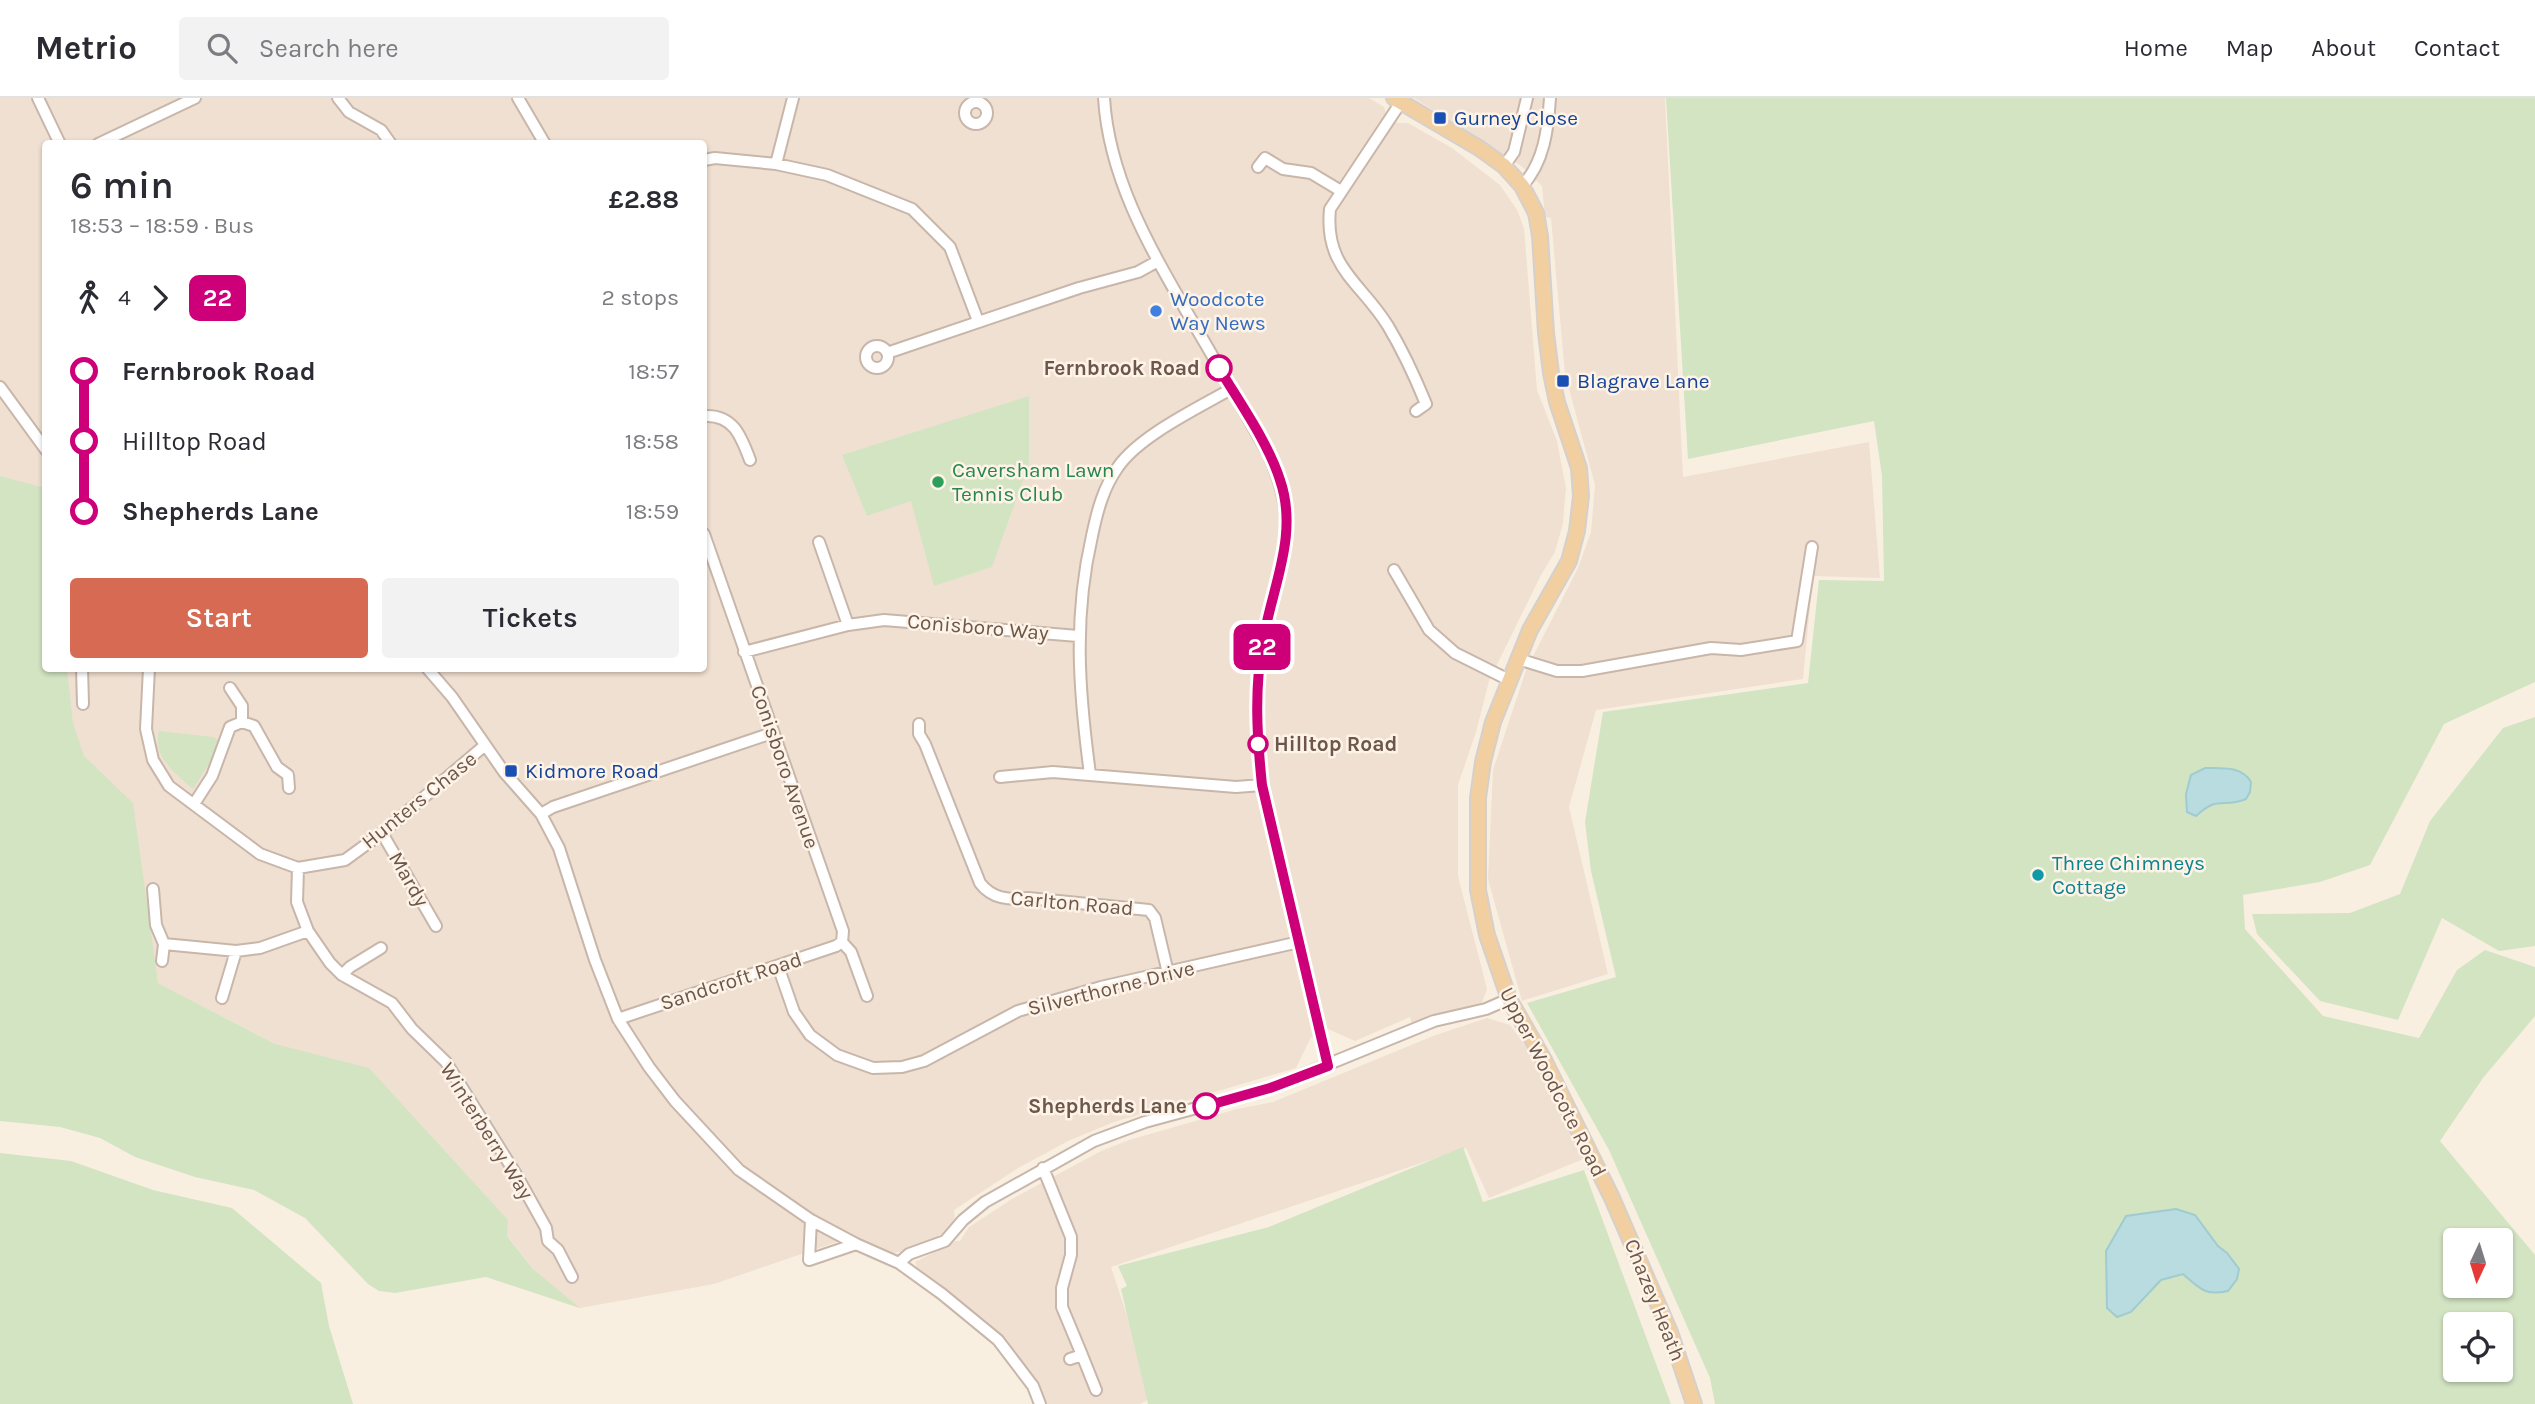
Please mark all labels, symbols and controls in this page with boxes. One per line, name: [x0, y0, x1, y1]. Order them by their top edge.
search box: [179, 17, 669, 80]
text: Metrio: [35, 29, 137, 67]
icon: search: [203, 29, 241, 67]
text: Search here: [259, 33, 399, 64]
text: Home: [2124, 34, 2188, 62]
text: Map: [2226, 34, 2273, 62]
text: About: [2311, 34, 2376, 62]
text: Contact: [2414, 34, 2500, 62]
place label: Gurney Close: [1454, 106, 1578, 130]
marker: Gurney Close: [1432, 110, 1448, 126]
text: 6 min: [70, 163, 174, 208]
text: £2.88: [608, 184, 679, 215]
text: 18:53 – 18:59 · Bus: [70, 212, 254, 239]
icon: walk: [70, 279, 108, 317]
icon: forward: [141, 279, 179, 317]
text: 4: [118, 284, 131, 311]
text: 22: [203, 284, 232, 312]
text: 2 stops: [601, 284, 679, 311]
place label: Woodcote Way News: [1170, 287, 1266, 335]
marker: Woodcote Way News: [1148, 303, 1164, 319]
marker: Fernbrook Road: [1206, 355, 1232, 381]
text: Fernbrook Road: [122, 356, 316, 387]
place label: Fernbrook Road: [1044, 356, 1200, 380]
text: 18:57: [628, 358, 679, 385]
place label: Blagrave Lane: [1577, 369, 1710, 393]
marker: Blagrave Lane: [1555, 373, 1571, 389]
text: Hilltop Road: [122, 426, 267, 457]
text: 18:58: [625, 428, 679, 455]
place label: Caversham Lawn Tennis Club: [952, 458, 1115, 506]
marker: Caversham Lawn Tennis Club: [930, 474, 946, 490]
text: Shepherds Lane: [122, 496, 319, 527]
text: 18:59: [626, 498, 679, 525]
button: Start: [70, 578, 368, 658]
button: Tickets: [382, 578, 679, 658]
street label: Conisboro Way: [906, 609, 1050, 645]
line badge: 22: [1230, 624, 1294, 670]
text: 22: [1247, 633, 1277, 661]
street label: Conisboro Avenue: [746, 682, 824, 852]
place label: Hilltop Road: [1274, 732, 1397, 756]
marker: Hilltop Road: [1248, 734, 1268, 754]
street label: Hunters Chase: [357, 746, 481, 854]
place label: Kidmore Road: [525, 759, 659, 783]
marker: Kidmore Road: [503, 763, 519, 779]
street label: Mardy: [384, 847, 434, 911]
place label: Three Chimneys Cottage: [2052, 851, 2205, 899]
marker: Three Chimneys Cottage: [2030, 867, 2046, 883]
street label: Carlton Road: [1010, 886, 1134, 920]
street label: Sandcroft Road: [657, 947, 805, 1015]
street label: Silverthorne Drive: [1025, 956, 1197, 1020]
street label: Upper Woodcote Road: [1495, 983, 1611, 1181]
street label: Winterberry Way: [435, 1058, 539, 1204]
marker: Shepherds Lane: [1193, 1093, 1219, 1119]
place label: Shepherds Lane: [1028, 1094, 1187, 1118]
north arrow: [2443, 1228, 2513, 1298]
map controls: [2443, 1228, 2513, 1382]
street label: Chazey Heath: [1620, 1235, 1690, 1365]
button: locate: [2443, 1312, 2513, 1382]

